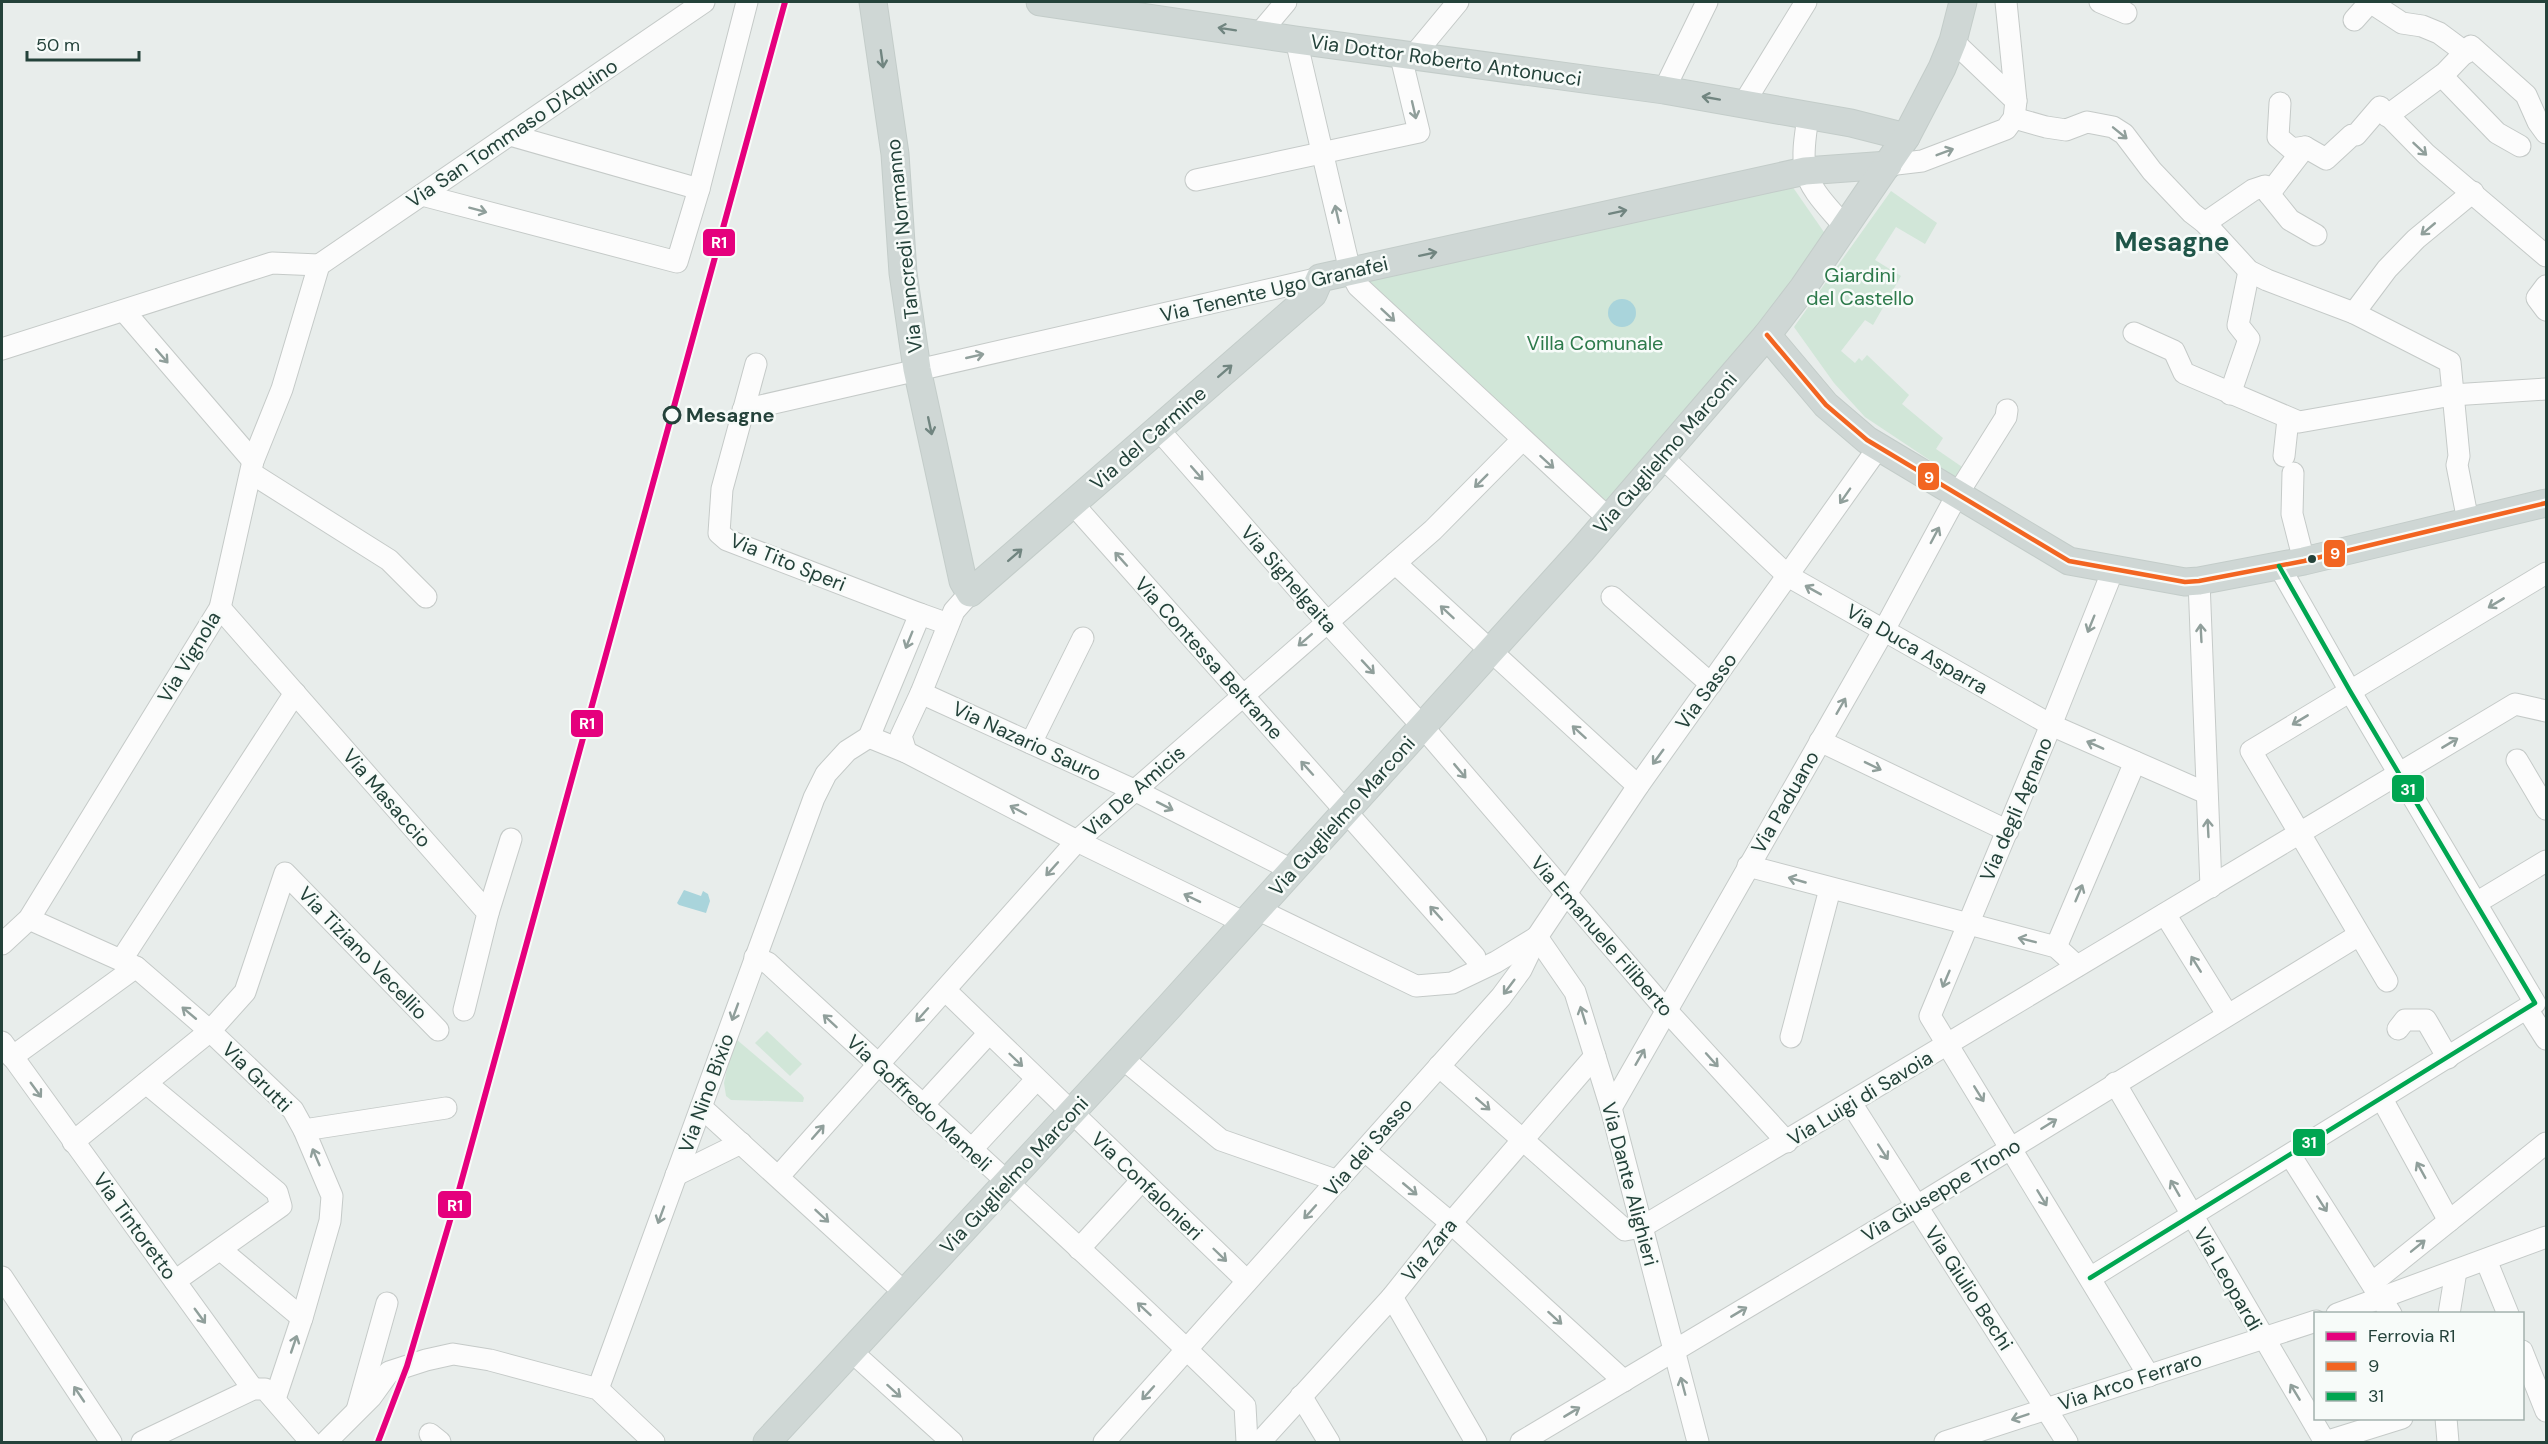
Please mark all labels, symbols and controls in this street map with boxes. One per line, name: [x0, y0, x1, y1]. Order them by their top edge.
one-way arrow: [1217, 23, 1237, 34]
scale bar: [27, 24, 140, 62]
street label: Via Dottor Roberto Antonucci: [1309, 28, 1583, 92]
text: 50 m: [36, 33, 80, 57]
one-way arrow: [876, 49, 887, 69]
street label: Via San Tommaso D'Aquino: [401, 53, 623, 213]
one-way arrow: [1701, 92, 1721, 103]
one-way arrow: [1408, 101, 1420, 120]
one-way arrow: [2112, 127, 2128, 140]
street label: Via Tancredi Normanno: [880, 137, 928, 355]
one-way arrow: [2413, 141, 2428, 156]
one-way arrow: [1935, 146, 1954, 157]
one-way arrow: [468, 205, 487, 216]
one-way arrow: [1331, 205, 1342, 225]
one-way arrow: [1608, 206, 1627, 217]
one-way arrow: [2421, 222, 2436, 236]
district label: Mesagne: [2115, 225, 2229, 259]
line badge: R1: [702, 228, 736, 257]
text: R1: [711, 232, 727, 253]
one-way arrow: [1417, 248, 1437, 259]
street label: Via Tenente Ugo Granafei: [1158, 250, 1390, 328]
park label: Giardini del Castello: [1806, 262, 1914, 311]
one-way arrow: [1381, 308, 1396, 322]
park label: Villa Comunale: [1527, 330, 1663, 356]
one-way arrow: [155, 348, 169, 363]
one-way arrow: [964, 350, 984, 361]
one-way arrow: [1217, 364, 1232, 378]
street label: Via Guglielmo Marconi: [1587, 367, 1743, 539]
street label: Via del Carmine: [1084, 380, 1212, 496]
place label: Mesagne: [686, 402, 774, 428]
marker: Mesagne: [663, 406, 681, 424]
one-way arrow: [924, 416, 936, 435]
one-way arrow: [1539, 455, 1554, 469]
line badge: 9: [1917, 462, 1940, 491]
one-way arrow: [1189, 465, 1203, 481]
text: 9: [1924, 467, 1934, 488]
one-way arrow: [1474, 474, 1488, 489]
one-way arrow: [1839, 488, 1851, 504]
street label: Via Sighelgaita: [1235, 520, 1343, 638]
street label: Via Tito Speri: [726, 527, 850, 597]
one-way arrow: [1929, 527, 1941, 544]
line badge: 9: [2323, 539, 2346, 568]
text: 9: [2330, 543, 2340, 564]
one-way arrow: [1007, 548, 1022, 562]
one-way arrow: [1114, 552, 1128, 567]
unlabelled marker: [2306, 553, 2318, 565]
street label: Via Contessa Beltrame: [1129, 571, 1289, 745]
one-way arrow: [1805, 584, 1823, 595]
one-way arrow: [2488, 597, 2505, 609]
street label: Via Duca Asparra: [1841, 598, 1993, 700]
one-way arrow: [1440, 605, 1455, 619]
street label: Via Vignola: [151, 606, 227, 708]
one-way arrow: [2085, 615, 2096, 633]
one-way arrow: [2196, 624, 2207, 644]
one-way arrow: [903, 630, 914, 649]
one-way arrow: [1298, 633, 1314, 647]
street label: Via Sasso: [1669, 647, 1743, 735]
one-way arrow: [1360, 659, 1375, 674]
street label: Via Nazario Sauro: [948, 695, 1106, 787]
one-way arrow: [1835, 697, 1847, 714]
line badge: R1: [570, 709, 604, 738]
text: R1: [579, 713, 595, 734]
one-way arrow: [2292, 715, 2309, 727]
one-way arrow: [1572, 725, 1587, 739]
street label: Via Guglielmo Marconi: [1263, 731, 1421, 901]
street label: Via degli Agnano: [1974, 733, 2058, 885]
one-way arrow: [2441, 736, 2458, 748]
one-way arrow: [2086, 738, 2104, 750]
street label: Via De Amicis: [1078, 740, 1190, 842]
street label: Via Masaccio: [337, 743, 437, 853]
street label: Via Paduano: [1745, 746, 1825, 858]
one-way arrow: [1652, 749, 1664, 765]
one-way arrow: [1300, 761, 1314, 776]
one-way arrow: [1863, 761, 1881, 773]
one-way arrow: [1453, 763, 1467, 778]
line badge: 31: [2391, 774, 2425, 803]
text: 31: [2400, 779, 2416, 800]
one-way arrow: [1156, 800, 1174, 812]
one-way arrow: [1009, 804, 1027, 815]
one-way arrow: [2202, 819, 2213, 839]
street label: Via Emanuele Filiberto: [1525, 850, 1679, 1022]
one-way arrow: [1045, 862, 1059, 877]
one-way arrow: [1788, 874, 1807, 885]
street label: Via Tiziano Vecellio: [293, 881, 433, 1025]
one-way arrow: [2073, 885, 2085, 903]
one-way arrow: [1183, 891, 1201, 903]
one-way arrow: [1429, 906, 1443, 921]
one-way arrow: [2017, 933, 2036, 945]
one-way arrow: [2190, 956, 2202, 973]
one-way arrow: [1940, 969, 1951, 987]
one-way arrow: [1502, 979, 1515, 995]
one-way arrow: [729, 1002, 740, 1021]
one-way arrow: [181, 1006, 197, 1019]
one-way arrow: [1577, 1006, 1588, 1025]
one-way arrow: [915, 1007, 929, 1022]
one-way arrow: [823, 1014, 838, 1028]
street label: Via Goffredo Mameli: [841, 1029, 997, 1177]
street label: Via Nino Bixio: [672, 1030, 740, 1156]
street label: Via Grutti: [216, 1036, 298, 1118]
street label: Via Luigi di Savoia: [1783, 1044, 1937, 1152]
one-way arrow: [1634, 1049, 1646, 1066]
one-way arrow: [1705, 1052, 1719, 1067]
one-way arrow: [1009, 1053, 1024, 1067]
one-way arrow: [30, 1081, 42, 1097]
one-way arrow: [1973, 1085, 1985, 1102]
street label: Via Guglielmo Marconi: [934, 1091, 1094, 1259]
street label: Via dei Sasso: [1318, 1092, 1418, 1202]
one-way arrow: [1475, 1097, 1490, 1111]
street label: Via Dante Alighieri: [1596, 1099, 1664, 1269]
one-way arrow: [2040, 1117, 2057, 1129]
one-way arrow: [811, 1125, 825, 1140]
street label: Via Confalonieri: [1086, 1126, 1208, 1246]
line badge: 31: [2292, 1128, 2326, 1157]
street label: Via Giuseppe Trono: [1857, 1132, 2025, 1248]
text: 31: [2301, 1132, 2317, 1153]
one-way arrow: [1877, 1143, 1889, 1160]
one-way arrow: [309, 1149, 321, 1167]
one-way arrow: [2415, 1162, 2427, 1179]
street label: Via Tintoretto: [87, 1167, 183, 1285]
one-way arrow: [2169, 1180, 2181, 1197]
one-way arrow: [1402, 1182, 1418, 1195]
one-way arrow: [2036, 1189, 2048, 1206]
line badge: R1: [437, 1190, 472, 1219]
text: R1: [447, 1195, 463, 1216]
one-way arrow: [2315, 1196, 2328, 1213]
one-way arrow: [1303, 1204, 1317, 1219]
one-way arrow: [655, 1205, 666, 1224]
one-way arrow: [814, 1209, 829, 1223]
street label: Via Zara: [1395, 1213, 1463, 1287]
street label: Via Giulio Bechi: [1919, 1221, 2019, 1355]
street label: Via Leopardi: [2188, 1222, 2268, 1336]
one-way arrow: [2410, 1240, 2426, 1253]
one-way arrow: [1212, 1248, 1227, 1262]
one-way arrow: [1137, 1302, 1152, 1316]
one-way arrow: [1730, 1306, 1747, 1318]
one-way arrow: [193, 1307, 206, 1323]
one-way arrow: [1547, 1311, 1562, 1325]
legend: [2314, 1312, 2524, 1420]
text: Ferrovia R1: [2368, 1324, 2455, 1348]
one-way arrow: [289, 1335, 300, 1354]
street label: Via Arco Ferraro: [2055, 1346, 2205, 1416]
text: 9: [2368, 1354, 2379, 1378]
one-way arrow: [1677, 1377, 1688, 1396]
one-way arrow: [887, 1384, 902, 1398]
one-way arrow: [2289, 1384, 2301, 1401]
text: 31: [2368, 1384, 2384, 1408]
one-way arrow: [1141, 1385, 1155, 1400]
one-way arrow: [73, 1386, 85, 1403]
one-way arrow: [1563, 1406, 1580, 1418]
one-way arrow: [2011, 1412, 2030, 1423]

